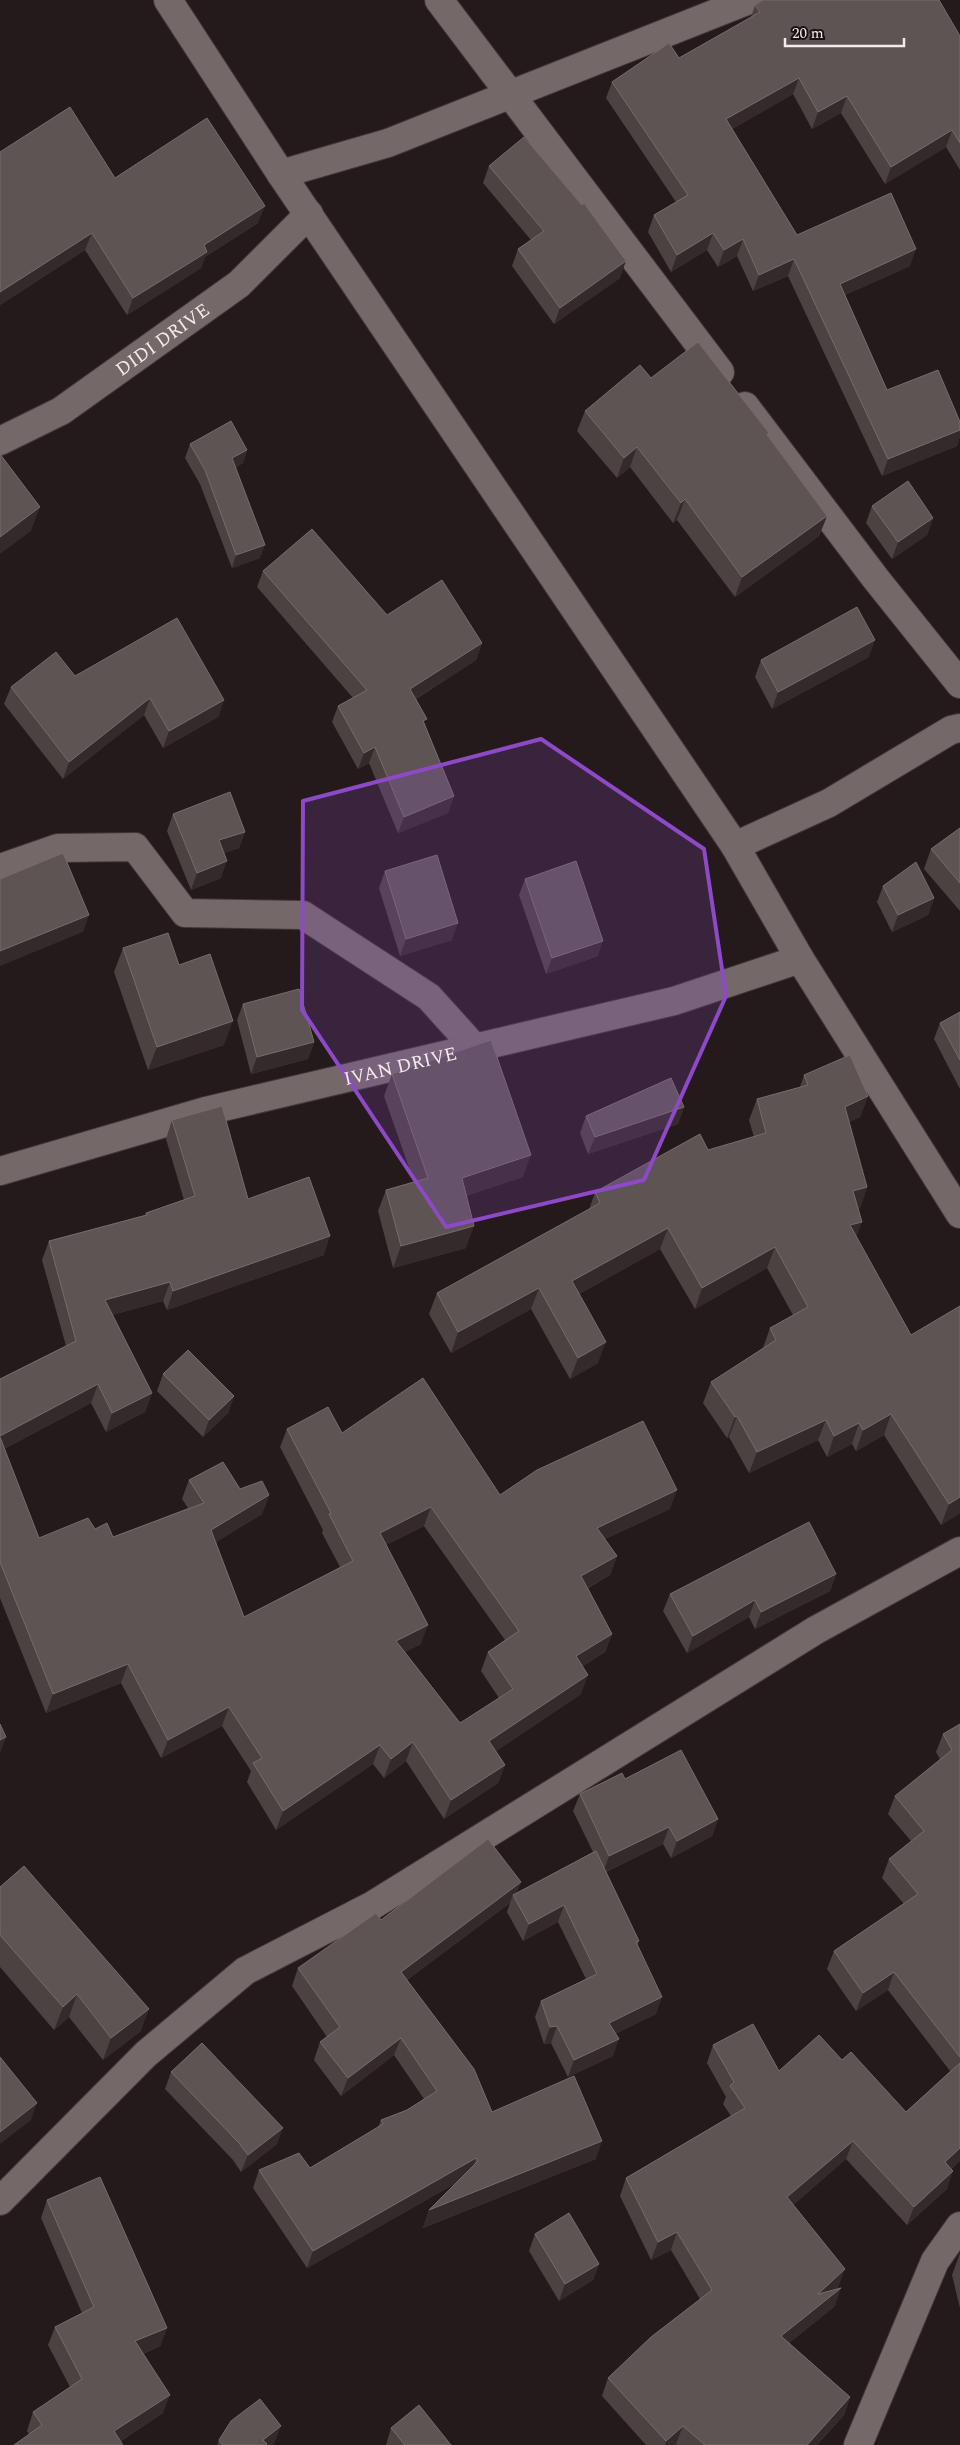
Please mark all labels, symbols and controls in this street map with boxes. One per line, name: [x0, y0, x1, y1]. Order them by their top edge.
scale bar: [785, 15, 904, 47]
text: 20 m: [792, 22, 824, 45]
street label: DIDI DRIVE: [110, 296, 216, 384]
street label: IVAN DRIVE: [341, 1040, 460, 1094]

